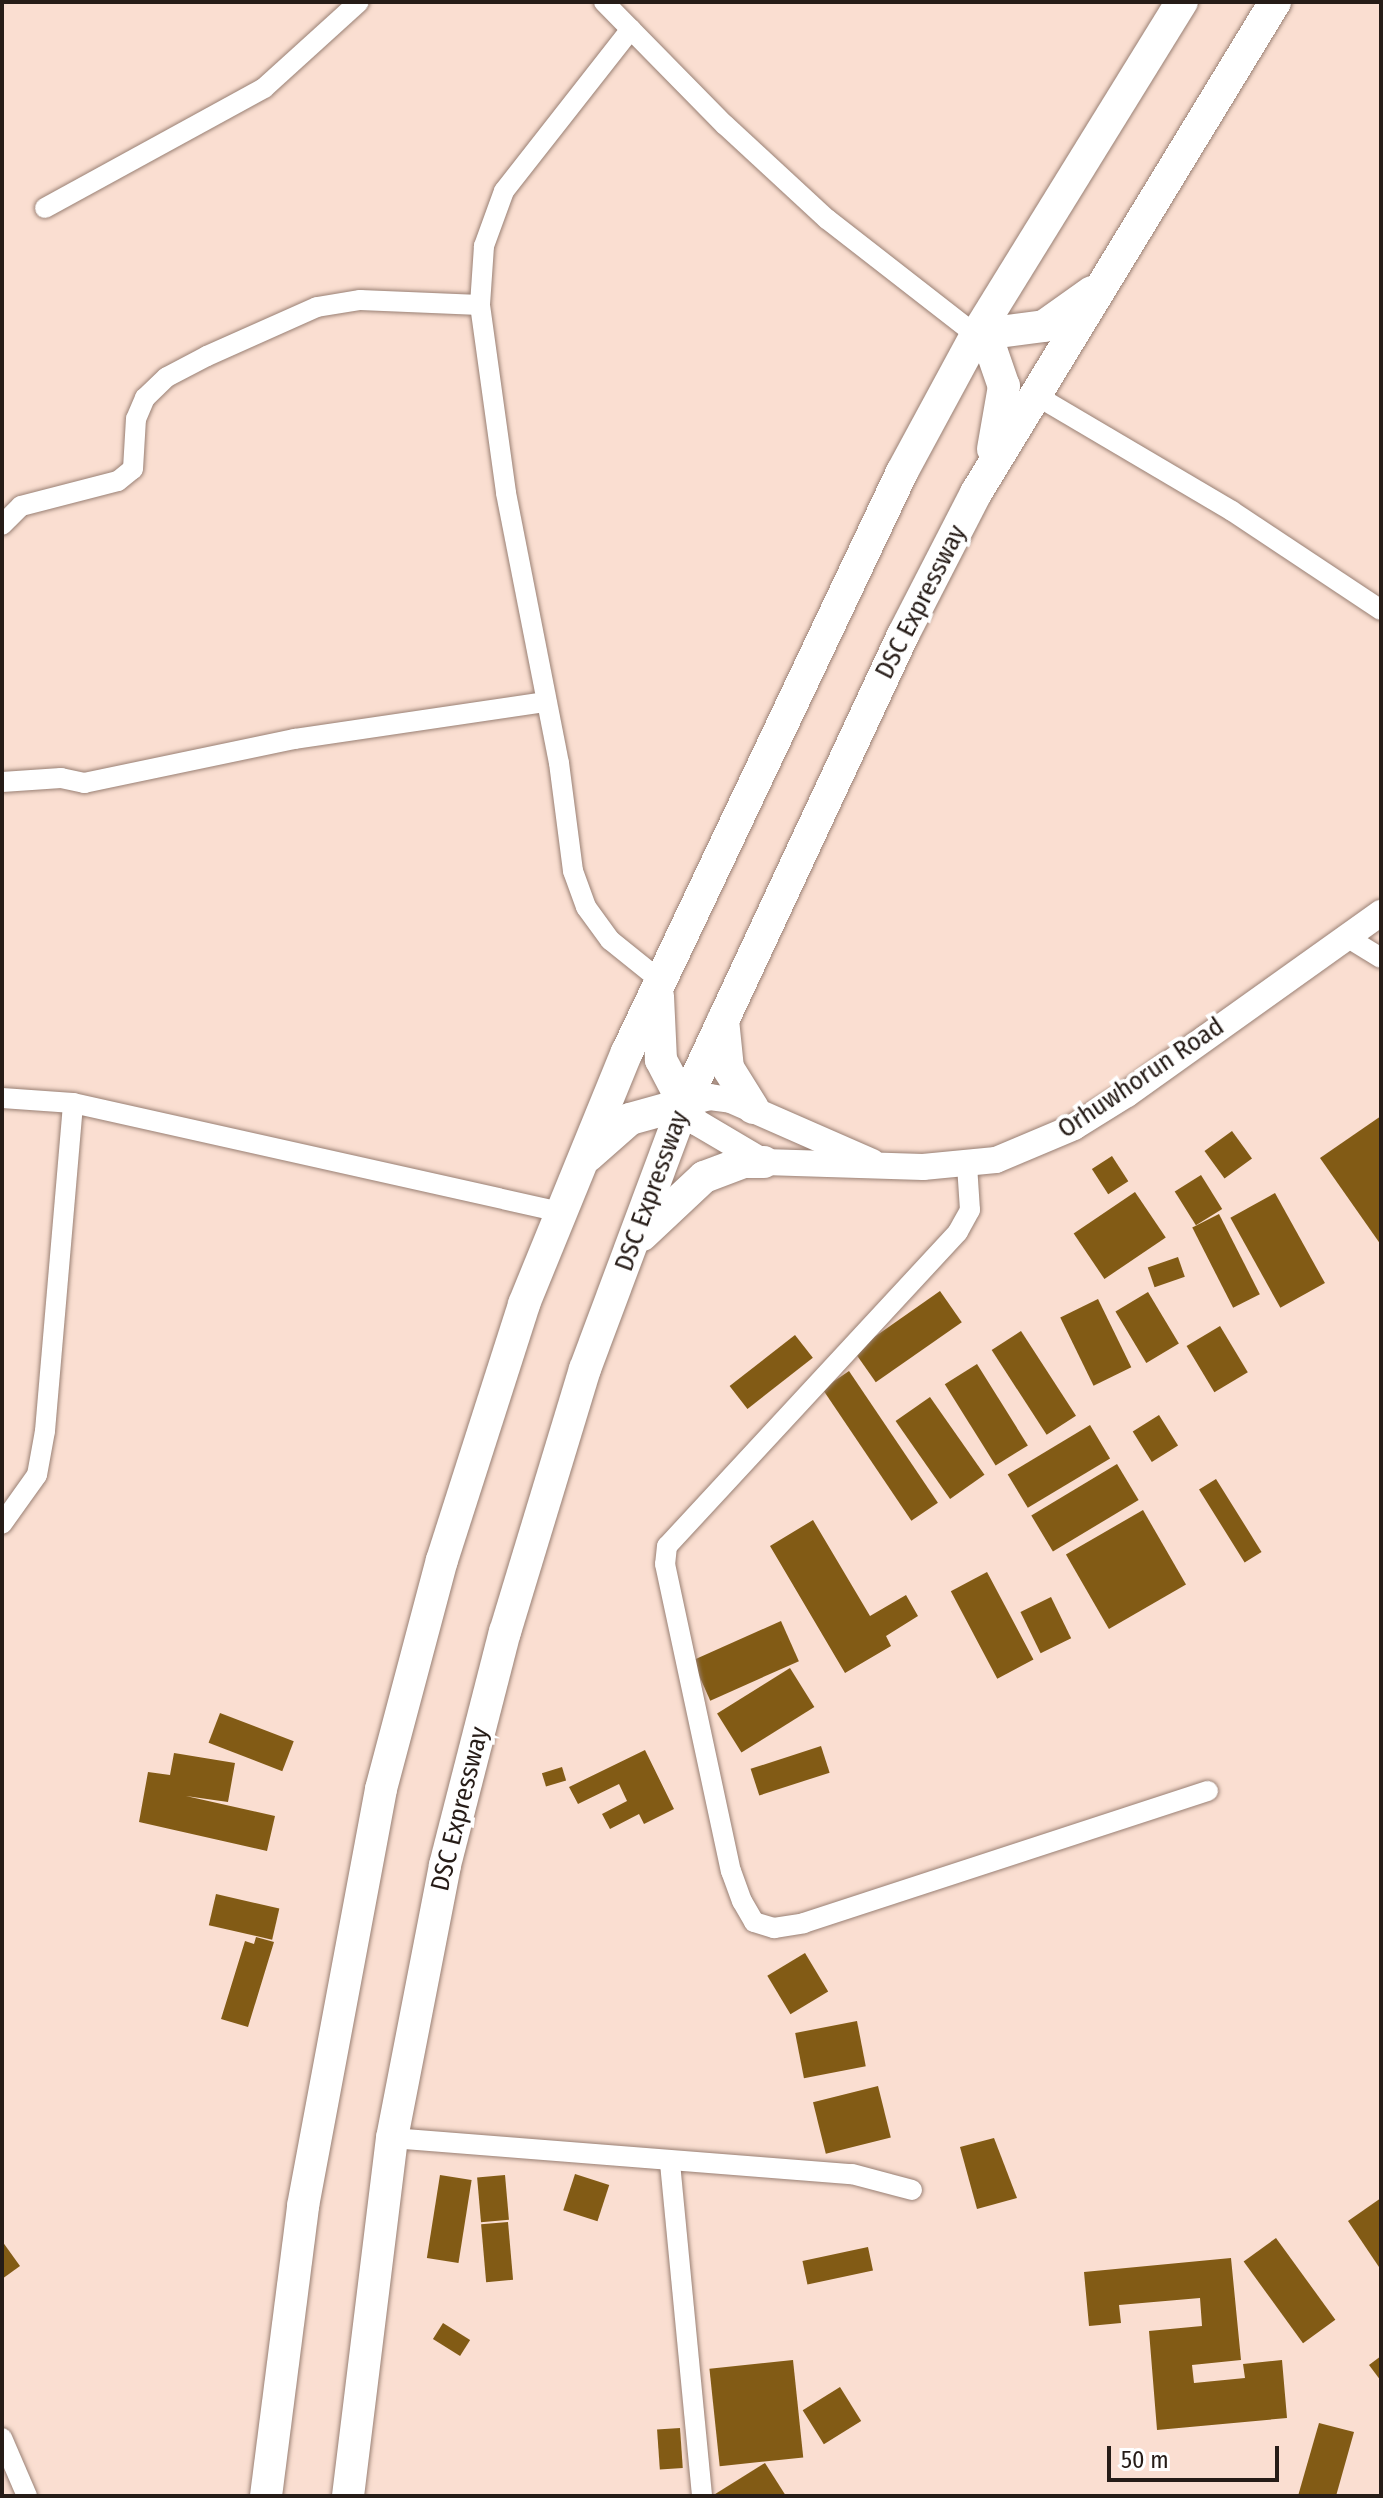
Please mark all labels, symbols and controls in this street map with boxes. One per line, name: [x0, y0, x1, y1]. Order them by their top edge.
street label: DSC Expressway: [869, 520, 973, 684]
street label: Orhuwhorun Road: [1052, 1011, 1230, 1145]
street label: DSC Expressway: [609, 1107, 695, 1275]
street label: DSC Expressway: [425, 1724, 495, 1894]
scale bar: [1111, 2430, 1283, 2480]
text: 50 m: [1121, 2446, 1169, 2474]

